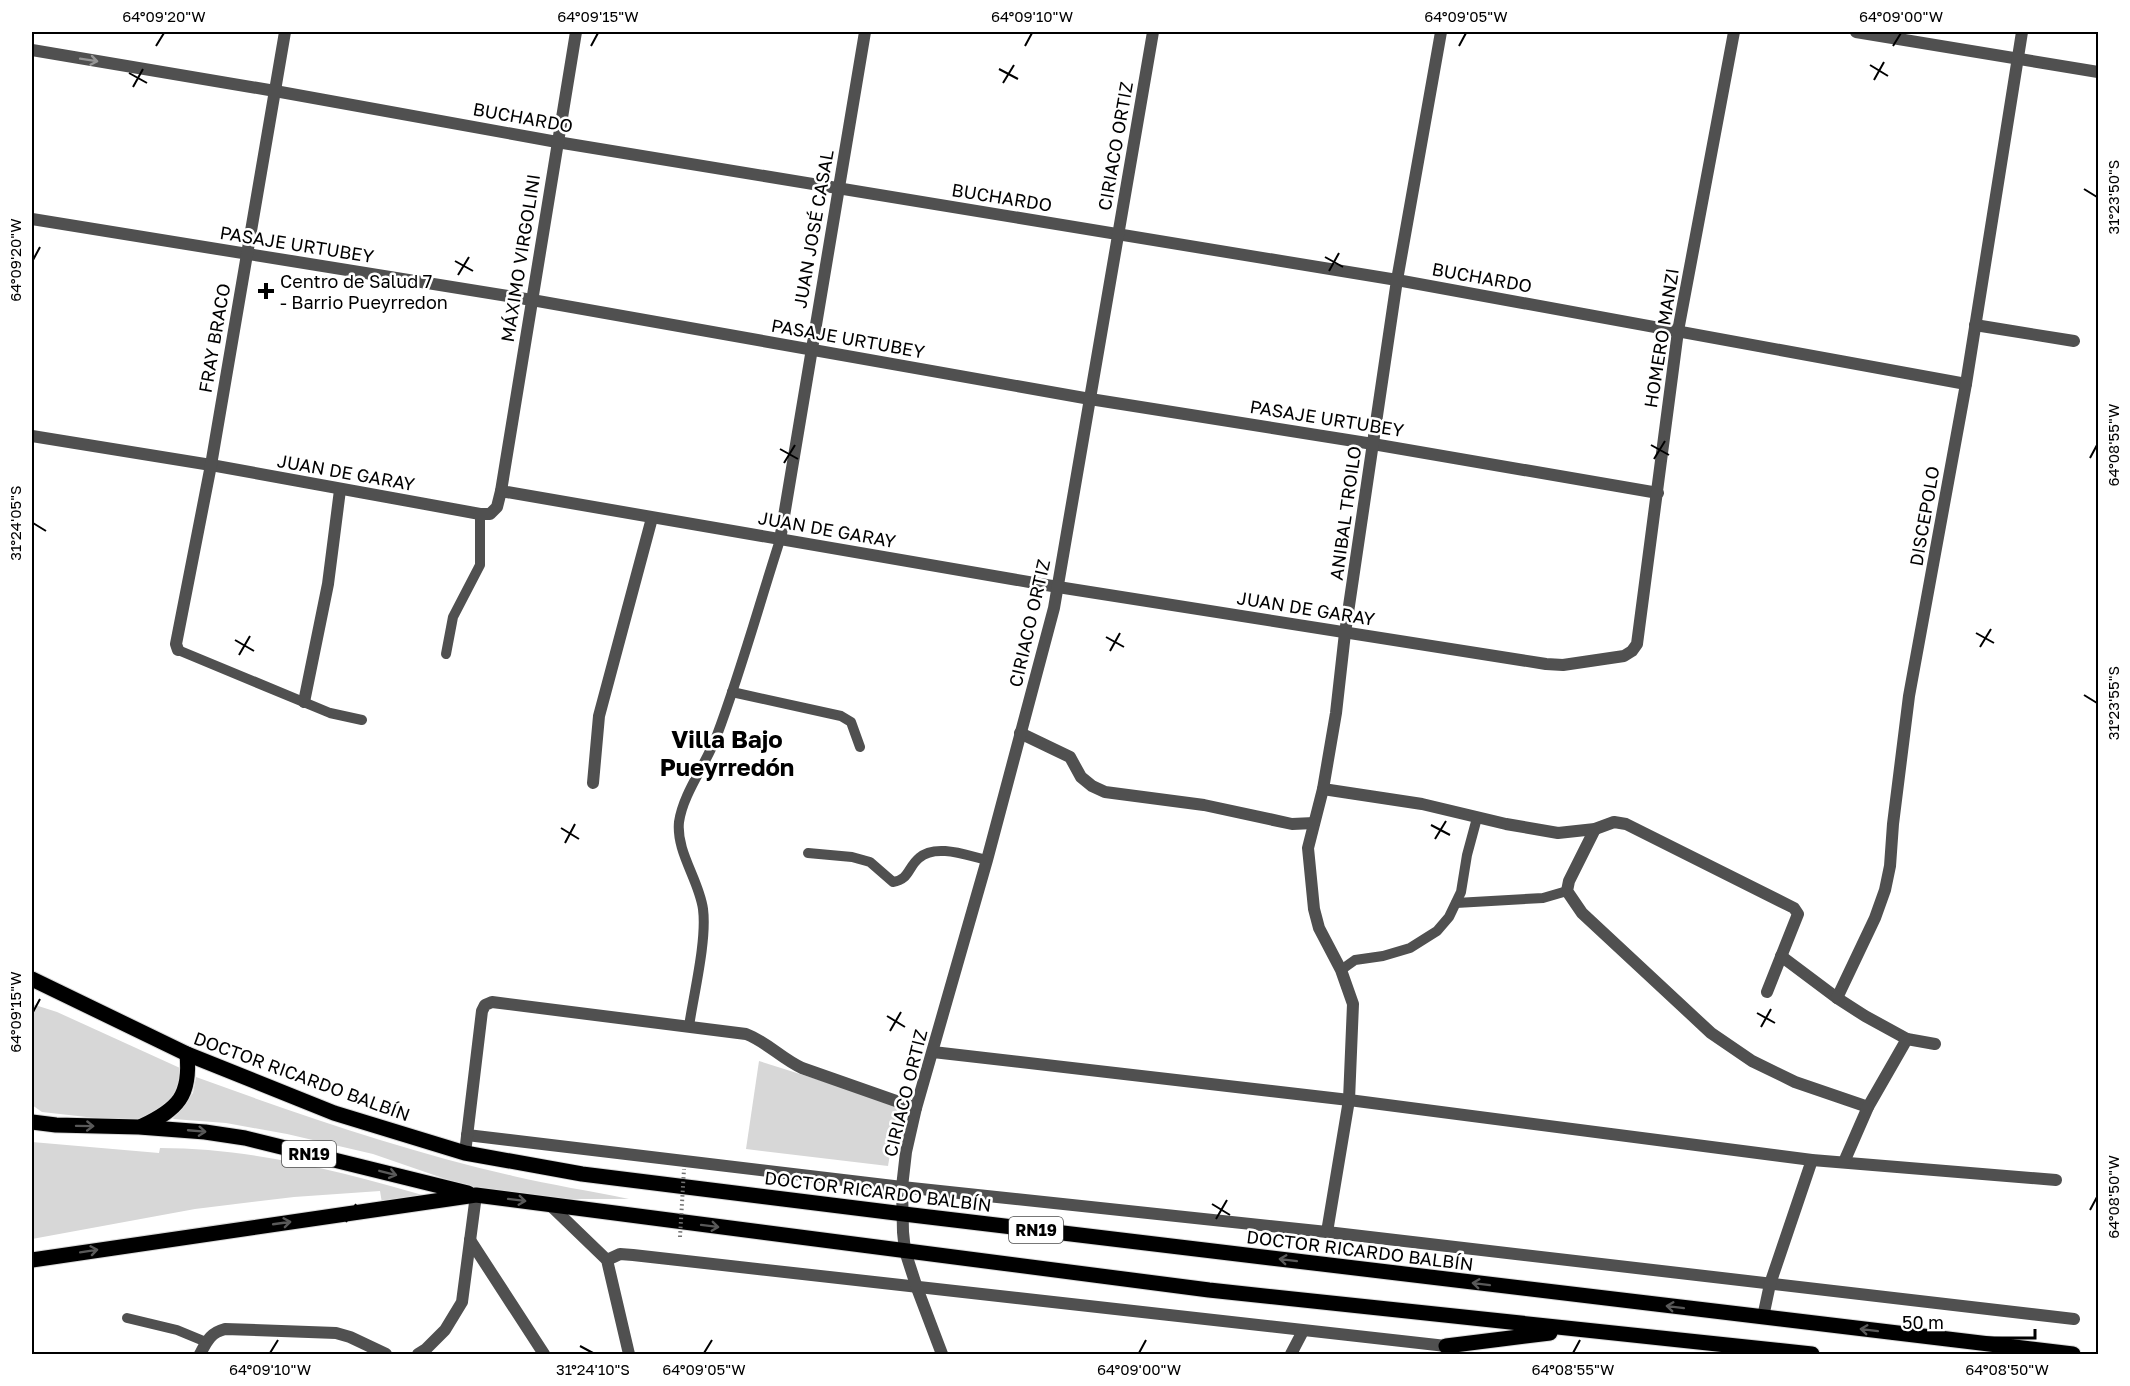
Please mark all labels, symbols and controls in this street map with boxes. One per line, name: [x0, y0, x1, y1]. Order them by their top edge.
text: 64°09'20"W: [122, 7, 206, 25]
text: 64°09'15"W: [557, 7, 639, 25]
text: 64°09'10"W: [991, 7, 1073, 25]
text: 64°09'05"W: [1424, 7, 1508, 25]
text: 64°09'00"W: [1859, 7, 1943, 25]
one-way arrow: [79, 54, 99, 65]
street label: CIRIACO ORTIZ: [1093, 80, 1137, 212]
street label: BUCHARDO: [471, 97, 575, 137]
street label: JUAN JOSÉ CASAL: [788, 148, 838, 310]
text: 31°23'50"S: [2104, 160, 2122, 234]
street label: MÁXIMO VIRGOLINI: [496, 172, 544, 344]
street label: BUCHARDO: [950, 178, 1054, 216]
text: 64°09'20"W: [6, 218, 24, 302]
street label: PASAJE URTUBEY: [218, 221, 376, 267]
street label: BUCHARDO: [1430, 257, 1534, 297]
street label: HOMERO MANZI: [1639, 267, 1683, 409]
place label: Centro de Salud 7 - Barrio Pueyrredon: [280, 270, 448, 313]
street label: FRAY BRACO: [194, 282, 234, 394]
marker: Centro de Salud 7 - Barrio Pueyrredon: [257, 282, 275, 300]
street label: PASAJE URTUBEY: [770, 314, 927, 362]
street label: PASAJE URTUBEY: [1248, 395, 1406, 441]
text: 64°08'55"W: [2104, 403, 2122, 487]
street label: ANIBAL TROILO: [1325, 445, 1365, 581]
street label: JUAN DE GARAY: [275, 449, 417, 495]
street label: DISCEPOLO: [1904, 464, 1944, 568]
text: 31°24'05"S: [6, 485, 24, 561]
street label: JUAN DE GARAY: [756, 506, 898, 552]
street label: CIRIACO ORTIZ: [1004, 557, 1054, 689]
street label: JUAN DE GARAY: [1235, 586, 1377, 630]
text: 31°23'55"S: [2104, 666, 2122, 740]
district label: Villa Bajo Pueyrredón: [660, 724, 794, 781]
text: 64°09'15"W: [6, 971, 24, 1053]
street label: DOCTOR RICARDO BALBÍN: [191, 1027, 413, 1125]
street label: CIRIACO ORTIZ: [879, 1027, 931, 1159]
one-way arrow: [75, 1120, 95, 1132]
one-way arrow: [187, 1126, 207, 1137]
road number: RN19: [282, 1141, 336, 1167]
text: 64°08'50"W: [2104, 1155, 2122, 1239]
street label: DOCTOR RICARDO BALBÍN: [763, 1166, 993, 1216]
one-way arrow: [378, 1168, 397, 1180]
one-way arrow: [507, 1195, 526, 1206]
one-way arrow: [272, 1217, 292, 1228]
road number: RN19: [1009, 1217, 1063, 1243]
one-way arrow: [700, 1220, 720, 1231]
street label: DOCTOR RICARDO BALBÍN: [1245, 1225, 1475, 1275]
one-way arrow: [79, 1246, 99, 1257]
one-way arrow: [1278, 1255, 1298, 1266]
one-way arrow: [1472, 1278, 1492, 1289]
one-way arrow: [1666, 1301, 1685, 1312]
scale bar: [1893, 1302, 2036, 1340]
text: 50 m: [1902, 1311, 1944, 1333]
one-way arrow: [1859, 1324, 1879, 1335]
text: 64°09'10"W: [229, 1360, 311, 1378]
text: 31°24'10"S: [556, 1360, 630, 1378]
text: 64°09'05"W: [662, 1360, 746, 1378]
text: 64°09'00"W: [1097, 1360, 1181, 1378]
text: 64°08'55"W: [1531, 1360, 1615, 1378]
text: 64°08'50"W: [1965, 1360, 2049, 1378]

